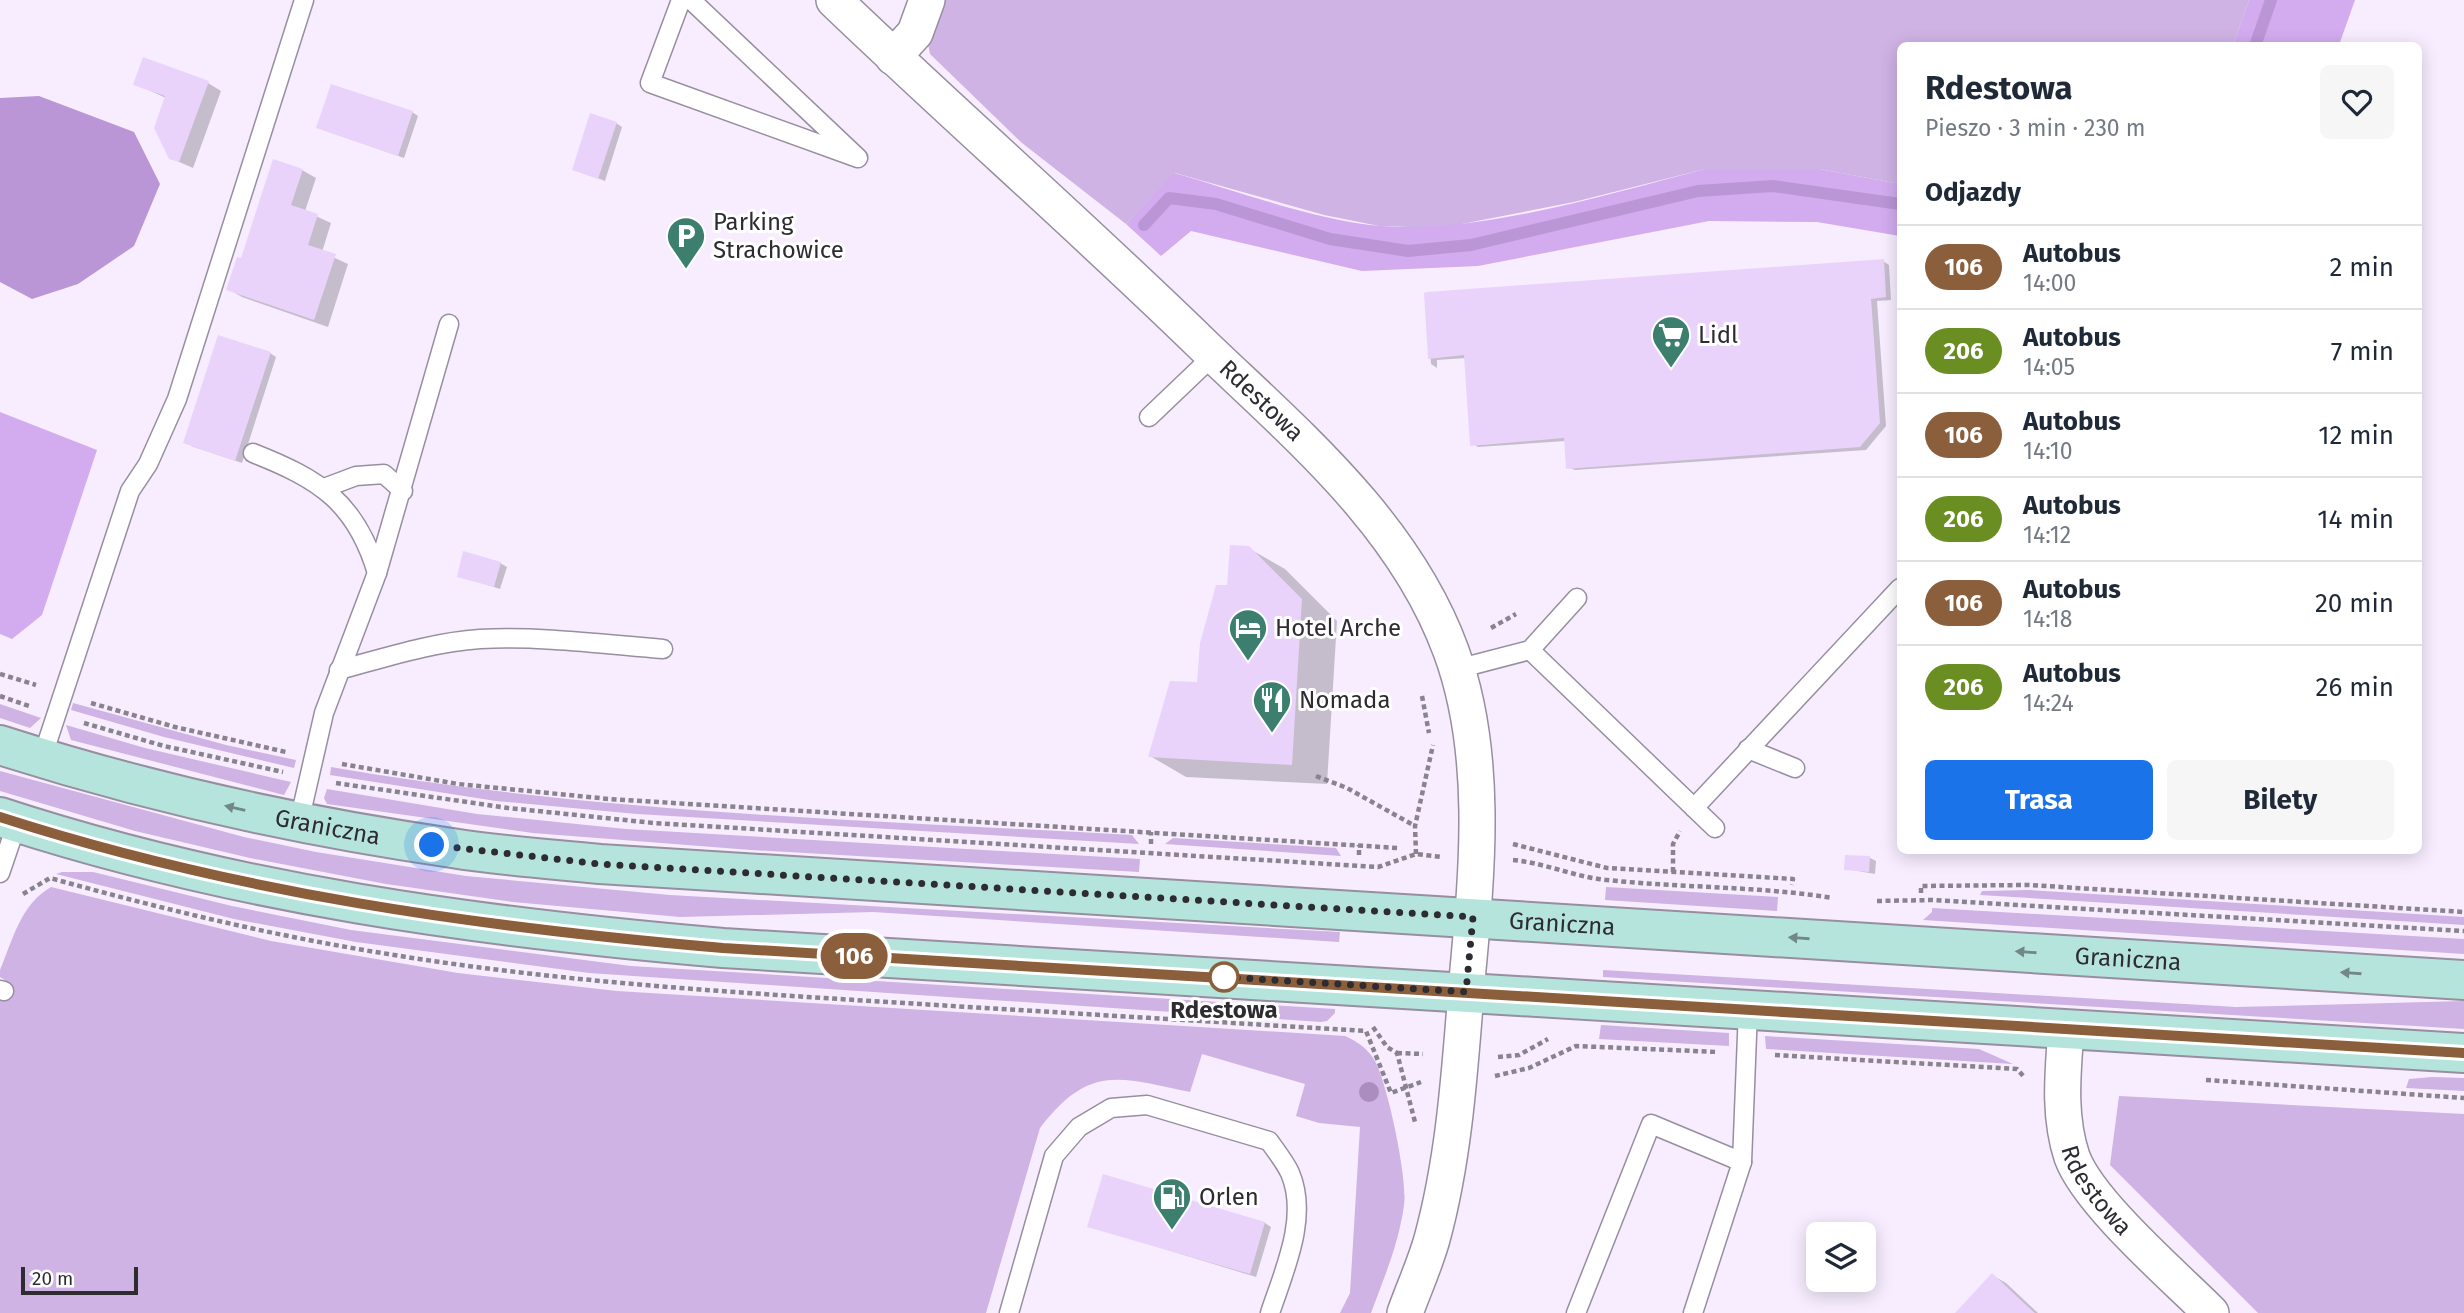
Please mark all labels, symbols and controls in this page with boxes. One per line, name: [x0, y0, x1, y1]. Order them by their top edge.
button: heart: [2320, 65, 2394, 139]
text: Rdestowa: [1925, 68, 2073, 108]
text: Pieszo · 3 min · 230 m: [1925, 114, 2146, 142]
text: Odjazdy: [1925, 177, 2021, 208]
place label: Parking Strachowice: [713, 208, 844, 264]
parking icon: Parking Strachowice: [665, 215, 707, 270]
text: Autobus: [2023, 238, 2121, 269]
text: 2 min: [2329, 252, 2394, 283]
text: 106: [1944, 253, 1983, 281]
text: 14:00: [2023, 269, 2076, 297]
supermarket icon: Lidl: [1650, 314, 1692, 369]
place label: Lidl: [1698, 321, 1738, 349]
text: Autobus: [2023, 322, 2121, 353]
text: 7 min: [2331, 336, 2394, 367]
text: 206: [1944, 337, 1983, 365]
text: 14:05: [2023, 353, 2075, 381]
street label: Rdestowa: [1214, 354, 1309, 447]
text: Autobus: [2023, 406, 2121, 437]
text: 12 min: [2318, 420, 2394, 451]
text: 106: [1944, 421, 1983, 449]
text: 14:10: [2023, 437, 2073, 465]
text: Autobus: [2023, 490, 2121, 521]
text: 14 min: [2317, 504, 2394, 535]
text: 206: [1944, 505, 1983, 533]
text: 14:12: [2023, 521, 2071, 549]
text: Autobus: [2023, 574, 2121, 605]
text: 20 min: [2315, 588, 2394, 619]
text: 106: [1944, 589, 1983, 617]
text: 14:18: [2023, 605, 2072, 633]
hotel icon: Hotel Arche: [1227, 607, 1269, 662]
place label: Hotel Arche: [1275, 614, 1401, 642]
text: Autobus: [2023, 658, 2121, 689]
text: 26 min: [2316, 672, 2394, 703]
text: 206: [1944, 673, 1983, 701]
restaurant icon: Nomada: [1251, 679, 1293, 734]
place label: Nomada: [1299, 686, 1390, 714]
text: 14:24: [2023, 689, 2074, 717]
button: Trasa: [1925, 760, 2153, 840]
button: Bilety: [2167, 760, 2394, 840]
one-way arrow: [224, 803, 246, 814]
street label: Graniczna: [272, 803, 382, 851]
your location: [414, 827, 449, 862]
street label: Graniczna: [1508, 907, 1616, 941]
one-way arrow: [1788, 932, 1810, 943]
line badge: 106: [814, 933, 894, 979]
text: 106: [835, 942, 873, 970]
street label: Graniczna: [2074, 942, 2182, 976]
one-way arrow: [2015, 946, 2037, 957]
marker: Rdestowa: [1209, 962, 1239, 992]
one-way arrow: [2340, 967, 2362, 978]
place label: Rdestowa: [1170, 996, 1278, 1024]
street label: Rdestowa: [2055, 1142, 2138, 1241]
fuel station icon: Orlen: [1151, 1176, 1193, 1231]
place label: Orlen: [1199, 1183, 1259, 1211]
map controls: [1806, 1222, 1876, 1292]
button: layers: [1806, 1222, 1876, 1292]
scale bar: [21, 1264, 138, 1296]
text: 20 m: [32, 1267, 73, 1290]

